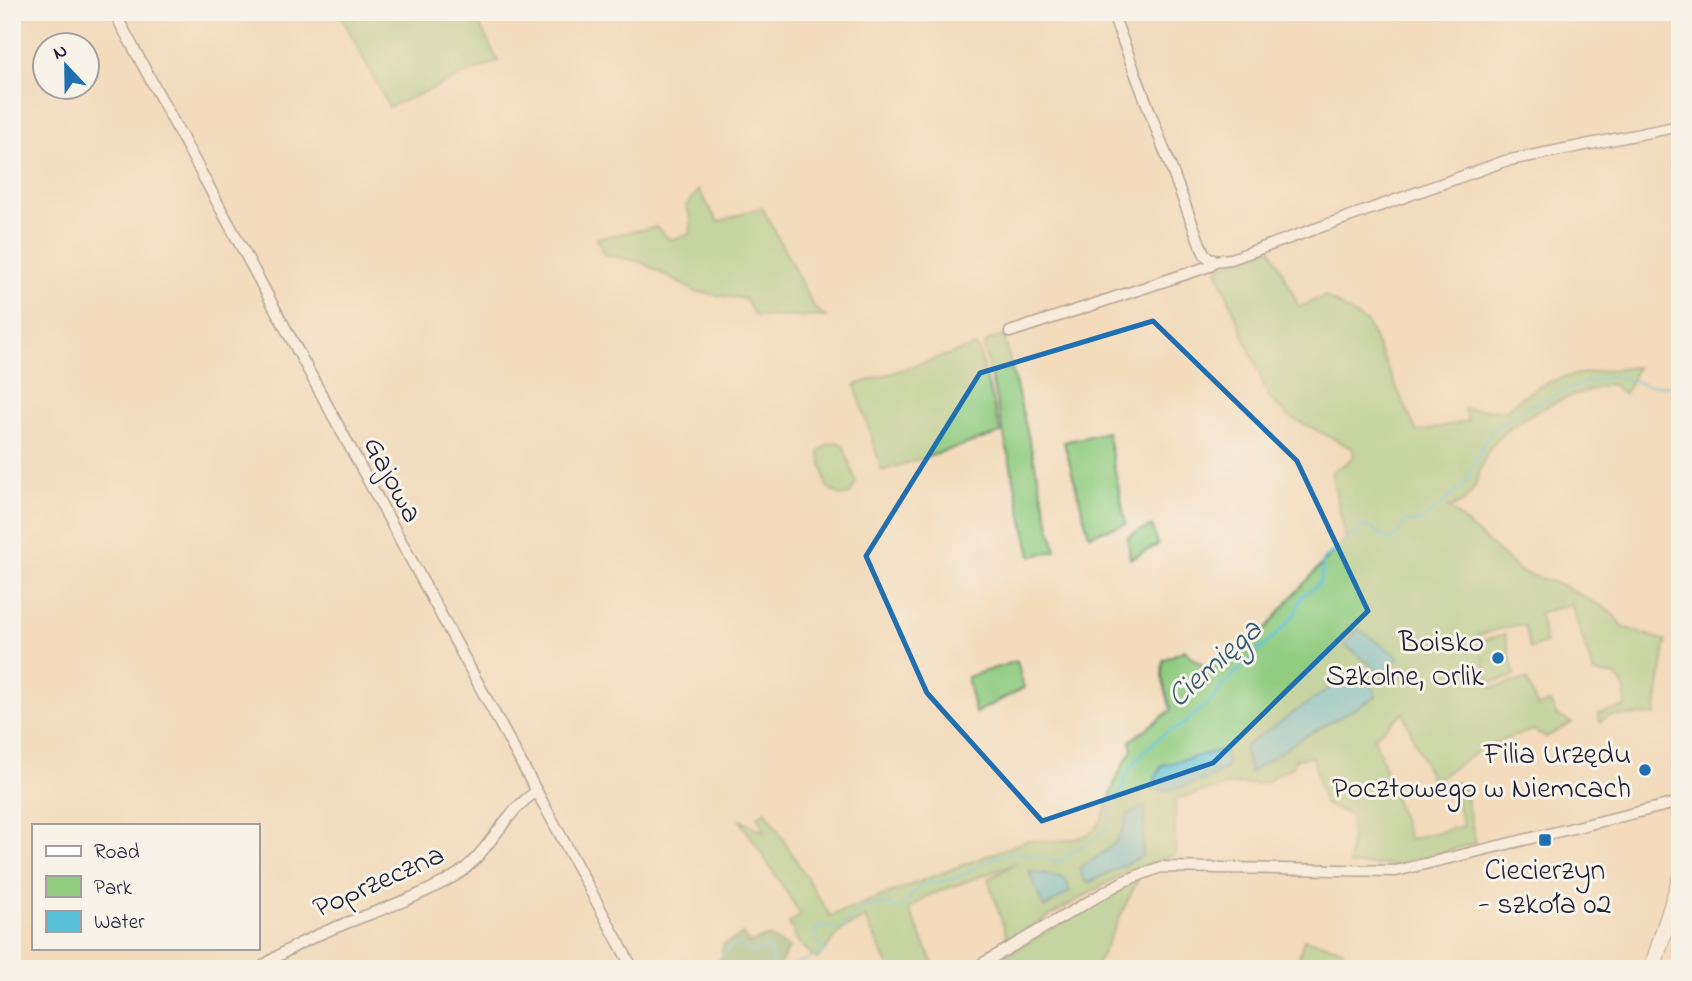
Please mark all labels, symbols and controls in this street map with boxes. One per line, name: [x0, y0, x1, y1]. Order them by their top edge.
north arrow: [32, 32, 102, 102]
text: N: [50, 38, 72, 67]
street label: Gajowa: [350, 429, 432, 532]
water label: Ciemięga: [1157, 608, 1274, 720]
place label: Boisko Szkolne, Orlik: [1326, 622, 1485, 700]
marker: Boisko Szkolne, Orlik: [1490, 650, 1506, 666]
place label: Filia Urzędu Pocztowego w Niemcach: [1332, 734, 1631, 812]
marker: Filia Urzędu Pocztowego w Niemcach: [1637, 762, 1653, 778]
legend: [32, 824, 259, 950]
marker: Ciecierzyn - szkoła 02: [1537, 832, 1553, 848]
street label: Poprzeczna: [306, 834, 452, 931]
text: Road: [94, 838, 140, 868]
place label: Ciecierzyn - szkoła 02: [1479, 850, 1611, 928]
text: Park: [94, 874, 133, 904]
text: Water: [94, 908, 145, 938]

